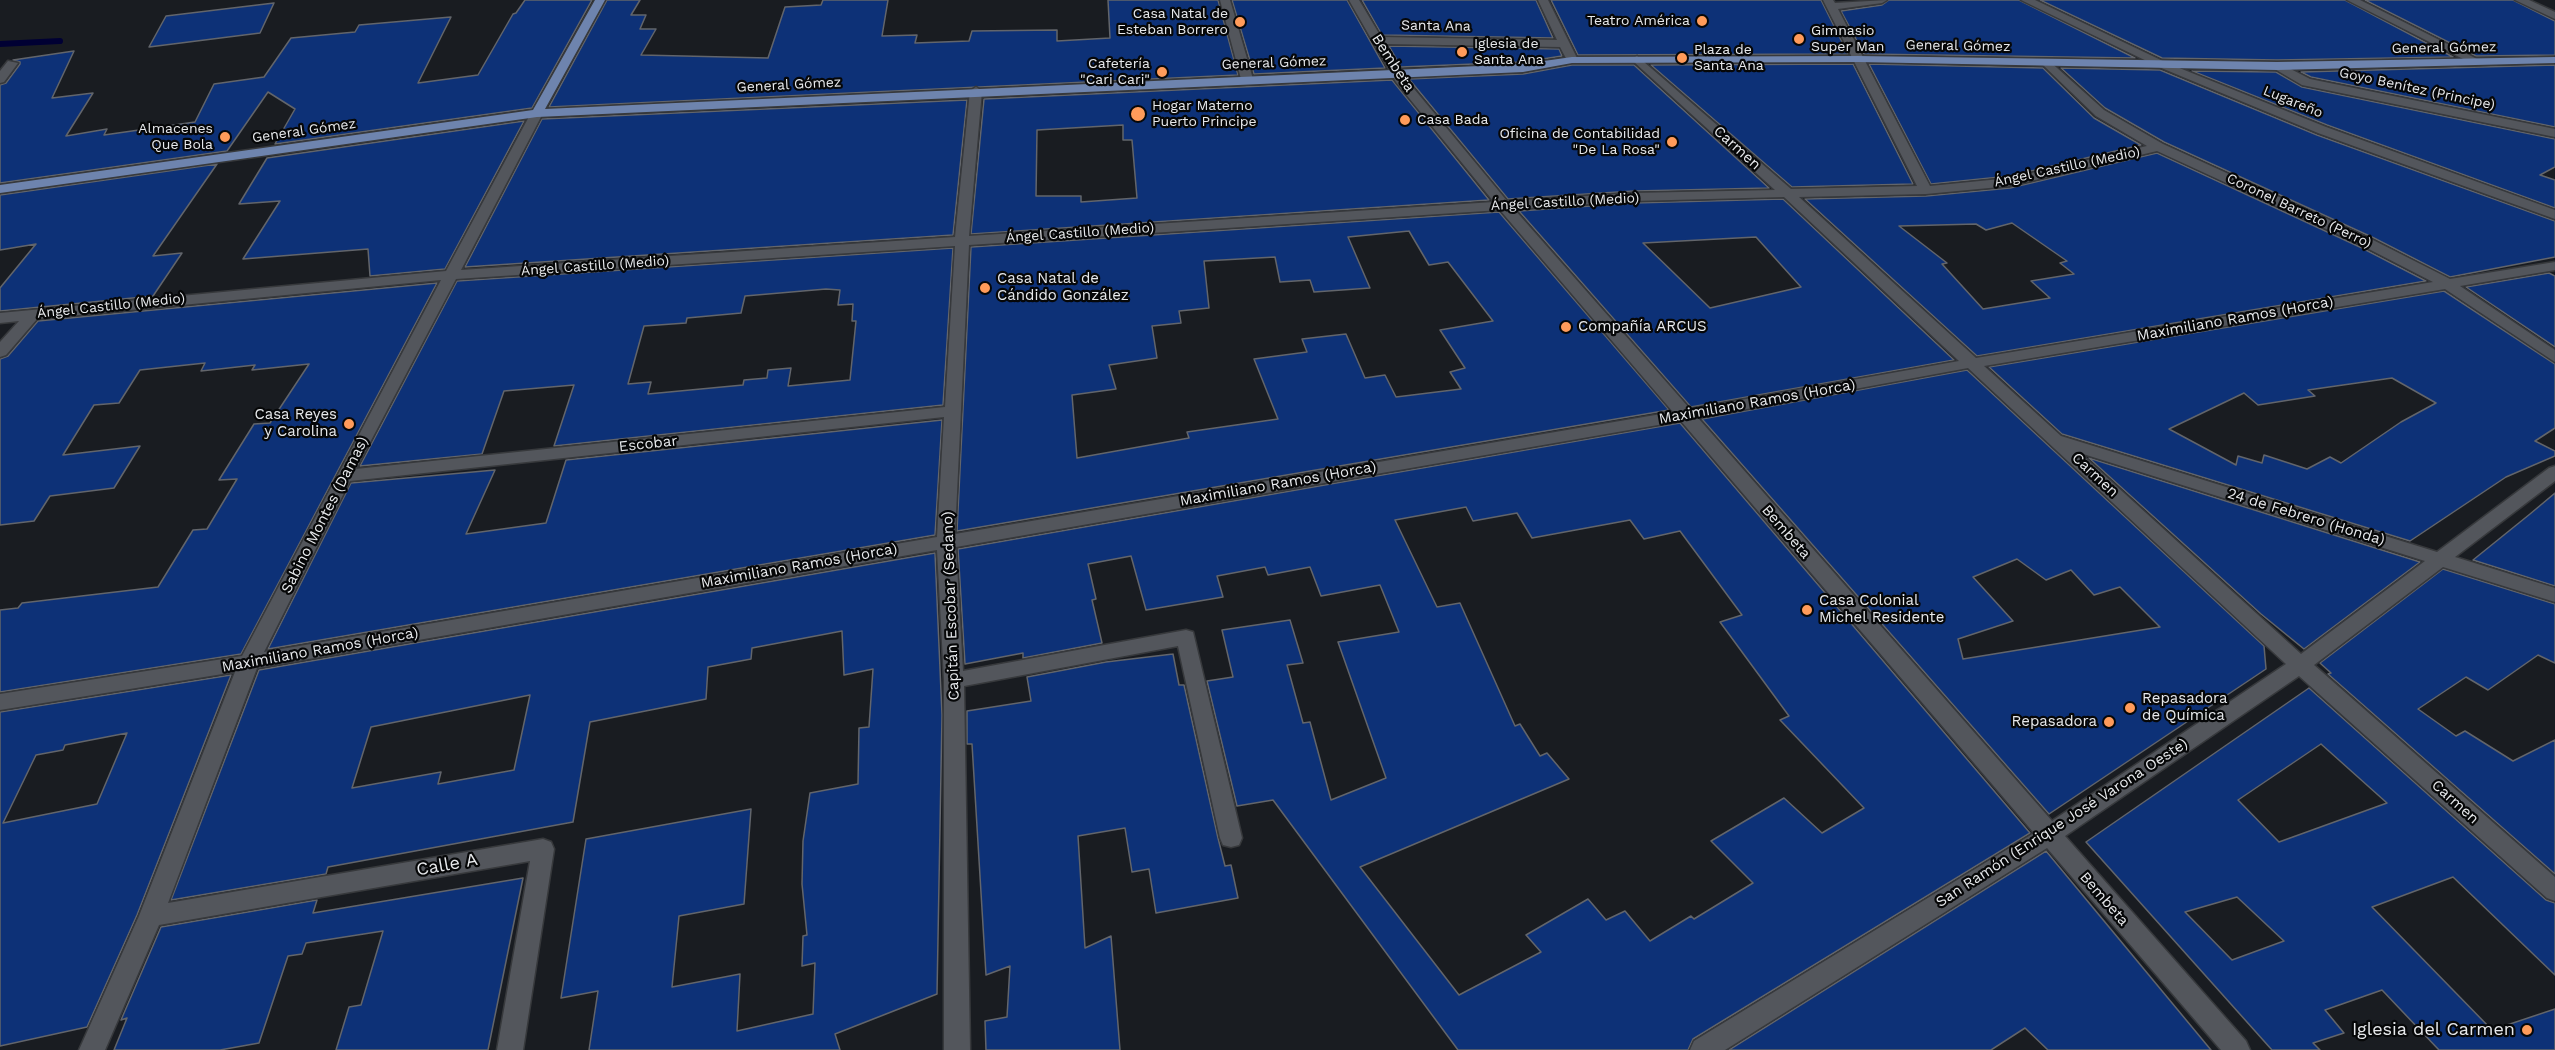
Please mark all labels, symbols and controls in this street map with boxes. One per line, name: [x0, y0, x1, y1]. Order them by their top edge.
place label: Casa Natal de Esteban Borrero: [1117, 6, 1228, 38]
place label: Teatro América: [1587, 13, 1690, 29]
marker: Teatro América: [1695, 14, 1709, 28]
marker: Casa Natal de Esteban Borrero: [1233, 15, 1247, 29]
street label: Santa Ana: [1401, 17, 1471, 35]
place label: Gimnasio Super Man: [1811, 23, 1884, 56]
street label: Bembeta: [1368, 31, 1418, 95]
marker: Gimnasio Super Man: [1792, 32, 1806, 46]
place label: Iglesia de Santa Ana: [1474, 36, 1544, 68]
street label: General Gómez: [1905, 37, 2011, 55]
street label: General Gómez: [2391, 39, 2497, 57]
place label: Plaza de Santa Ana: [1694, 42, 1764, 74]
marker: Iglesia de Santa Ana: [1455, 45, 1469, 59]
marker: Plaza de Santa Ana: [1675, 51, 1689, 65]
street label: General Gómez: [1221, 53, 1327, 73]
place label: Cafetería "Cari Cari": [1080, 56, 1150, 88]
street label: Goyo Benítez (Principe): [2338, 64, 2496, 114]
marker: Cafetería "Cari Cari": [1155, 65, 1169, 79]
street label: General Gómez: [736, 74, 842, 96]
street label: Lugareño: [2261, 82, 2325, 122]
place label: Hogar Materno Puerto Principe: [1152, 98, 1257, 130]
marker: Hogar Materno Puerto Principe: [1129, 105, 1147, 123]
place label: Casa Bada: [1417, 112, 1488, 128]
marker: Casa Bada: [1398, 113, 1412, 127]
street label: General Gómez: [251, 115, 357, 147]
place label: Almacenes Que Bola: [138, 121, 213, 154]
street label: Carmen: [1710, 122, 1764, 174]
place label: Oficina de Contabilidad "De La Rosa": [1499, 126, 1660, 158]
marker: Almacenes Que Bola: [218, 130, 232, 144]
marker: Oficina de Contabilidad "De La Rosa": [1665, 135, 1679, 149]
street label: Ángel Castillo (Medio): [1993, 143, 2141, 191]
street label: Coronel Barreto (Perro): [2224, 170, 2374, 252]
street label: Ángel Castillo (Medio): [1490, 190, 1640, 214]
street label: Ángel Castillo (Medio): [1005, 219, 1155, 247]
street label: Ángel Castillo (Medio): [520, 252, 670, 280]
place label: Casa Natal de Cándido González: [997, 270, 1129, 305]
marker: Casa Natal de Cándido González: [978, 281, 992, 295]
street label: Ángel Castillo (Medio): [36, 290, 186, 322]
street label: Maximiliano Ramos (Horca): [2135, 293, 2335, 345]
place label: Compañía ARCUS: [1578, 318, 1707, 336]
marker: Compañía ARCUS: [1559, 320, 1573, 334]
street label: Maximiliano Ramos (Horca): [1657, 376, 1857, 428]
place label: Casa Reyes y Carolina: [254, 406, 337, 441]
marker: Casa Reyes y Carolina: [342, 417, 356, 431]
street label: Escobar: [618, 432, 678, 456]
street label: Sabino Montes (Damas): [278, 434, 372, 596]
street label: Carmen: [2068, 449, 2122, 501]
street label: Maximiliano Ramos (Horca): [1178, 458, 1378, 510]
street label: 24 de Febrero (Honda): [2225, 484, 2387, 550]
street label: Bembeta: [1758, 501, 1814, 563]
street label: Capitán Escobar (Sedano): [939, 511, 963, 701]
street label: Maximiliano Ramos (Horca): [699, 540, 899, 592]
place label: Casa Colonial Michel Residente: [1819, 592, 1944, 627]
marker: Casa Colonial Michel Residente: [1800, 603, 1814, 617]
street label: Maximiliano Ramos (Horca): [220, 624, 420, 676]
place label: Repasadora de Química: [2142, 690, 2227, 725]
marker: Repasadora de Química: [2123, 701, 2137, 715]
place label: Repasadora: [2012, 713, 2097, 731]
marker: Repasadora: [2102, 715, 2116, 729]
street label: San Ramón (Enrique José Varona Oeste): [1933, 735, 2191, 911]
street label: Carmen: [2428, 776, 2482, 828]
street label: Calle A: [415, 849, 479, 881]
street label: Bembeta: [2076, 868, 2132, 930]
place label: Iglesia del Carmen: [2352, 1019, 2515, 1041]
marker: Iglesia del Carmen: [2520, 1023, 2534, 1037]

